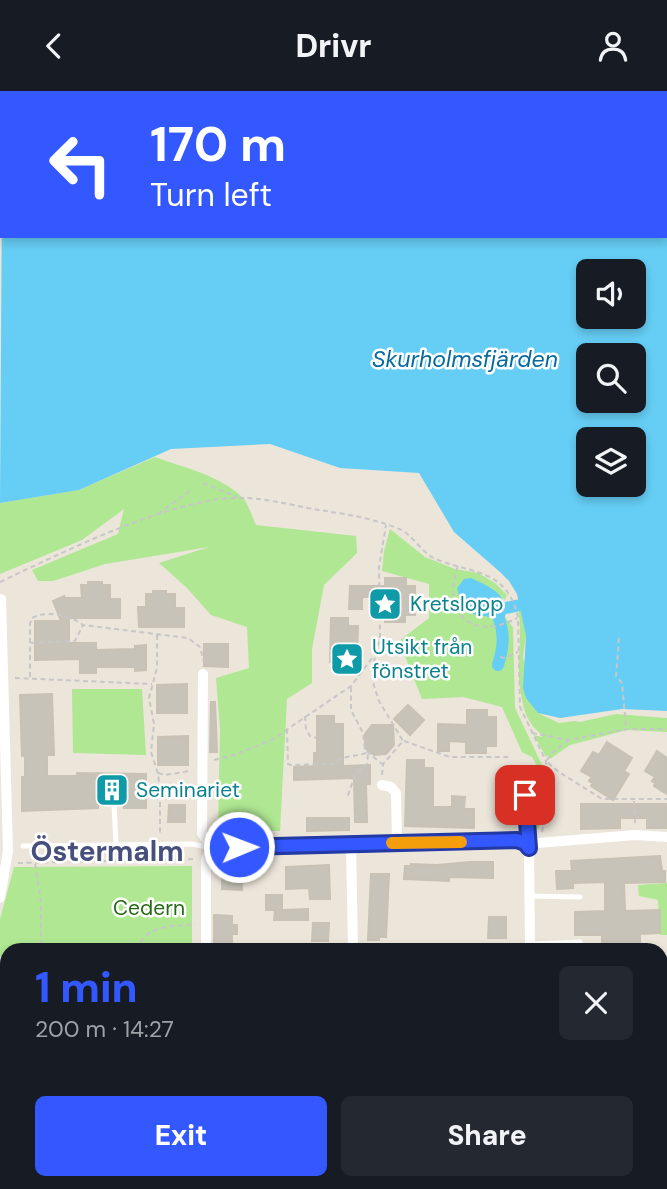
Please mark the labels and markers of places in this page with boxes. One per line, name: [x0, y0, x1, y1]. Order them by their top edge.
place icon: Kretslopp: [366, 585, 404, 623]
place label: Kretslopp: [410, 590, 503, 618]
place label: Utsikt från fönstret: [372, 633, 472, 685]
place icon: Utsikt från fönstret: [328, 640, 366, 678]
pin: [495, 765, 555, 825]
building icon: Seminariet: [93, 771, 131, 809]
place label: Seminariet: [136, 776, 240, 804]

